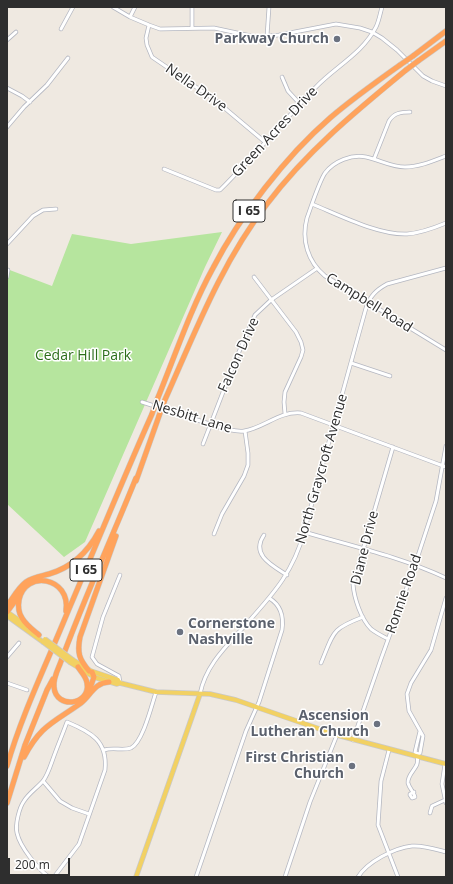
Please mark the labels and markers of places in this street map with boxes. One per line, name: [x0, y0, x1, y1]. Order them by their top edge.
place label: Parkway Church: [215, 31, 329, 47]
marker: Parkway Church: [332, 34, 342, 44]
place label: Cornerstone Nashville: [188, 616, 275, 648]
marker: Cornerstone Nashville: [175, 627, 185, 637]
place label: Ascension Lutheran Church: [251, 708, 369, 740]
marker: Ascension Lutheran Church: [372, 719, 382, 729]
place label: First Christian Church: [245, 750, 344, 782]
marker: First Christian Church: [347, 761, 357, 771]

